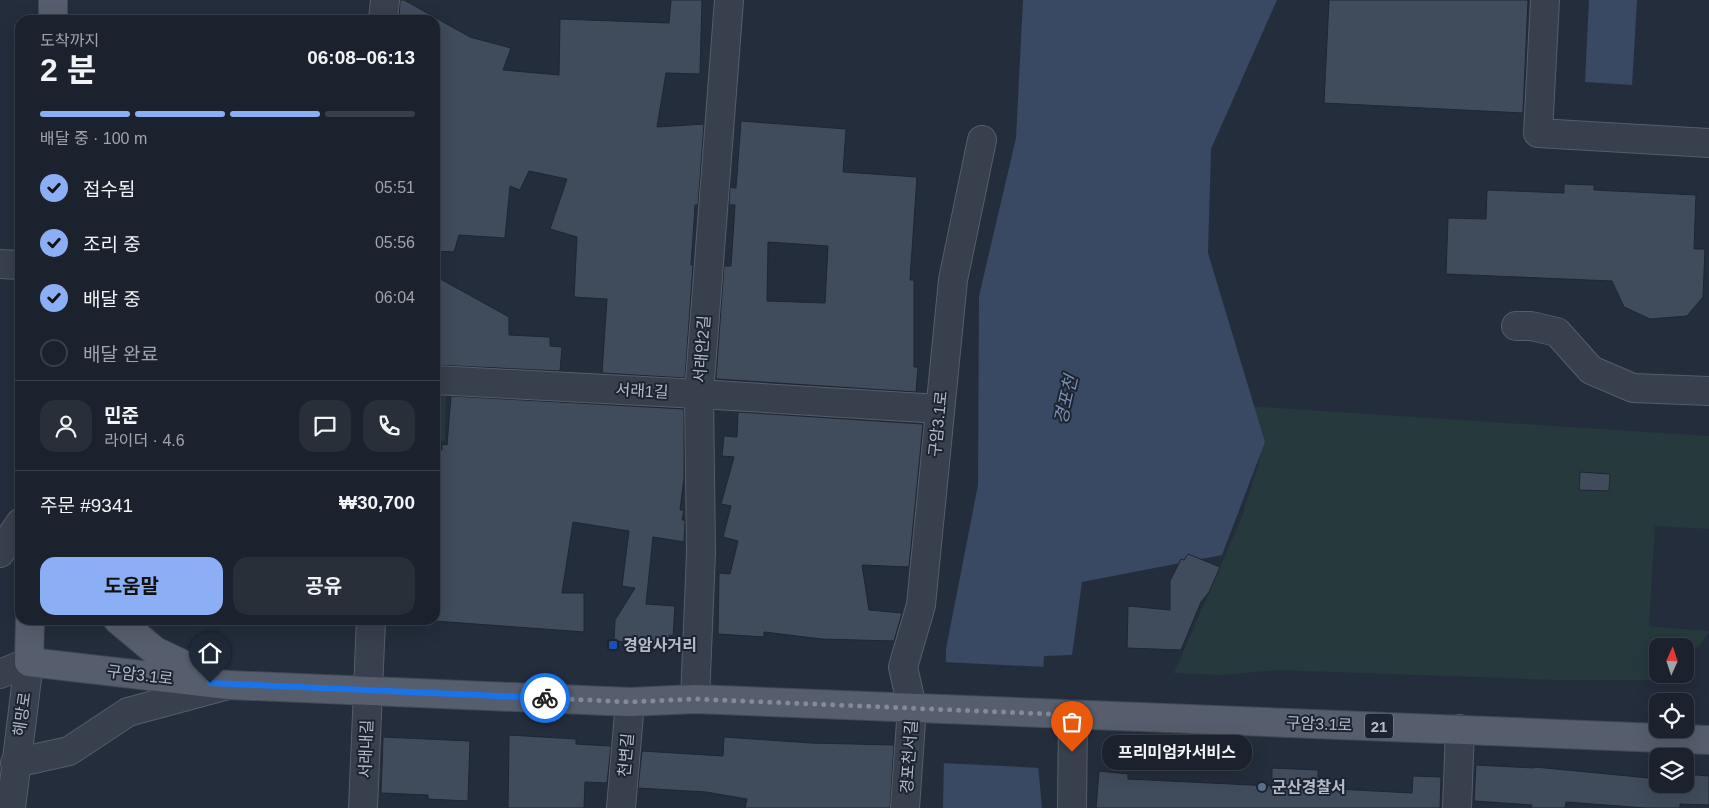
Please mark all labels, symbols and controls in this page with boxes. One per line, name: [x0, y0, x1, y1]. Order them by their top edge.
text: 도착까지: [40, 32, 99, 49]
text: 06:08–06:13: [307, 47, 415, 68]
text: 2 분: [40, 52, 96, 88]
text: 배달 중 · 100 m: [40, 130, 147, 147]
icon: check: [40, 174, 68, 202]
text: 접수됨: [83, 179, 135, 200]
text: 05:51: [375, 179, 415, 196]
icon: check: [40, 229, 68, 257]
text: 조리 중: [83, 234, 141, 255]
text: 05:56: [375, 234, 415, 251]
icon: check: [40, 284, 68, 312]
text: 배달 중: [83, 289, 141, 310]
text: 06:04: [375, 289, 415, 306]
street label: 서래안2길: [691, 315, 713, 383]
text: 배달 완료: [83, 344, 158, 365]
water label: 경포천: [1051, 371, 1082, 426]
street label: 서래1길: [615, 381, 669, 401]
street label: 구암3.1로: [926, 390, 950, 458]
button: person: [40, 400, 92, 452]
button: chat: [299, 400, 351, 452]
button: phone: [363, 400, 415, 452]
text: 민준: [104, 405, 139, 426]
text: 라이더 · 4.6: [104, 432, 185, 449]
text: ₩30,700: [339, 492, 415, 513]
text: 주문 #9341: [40, 495, 133, 516]
button: 도움말: [40, 557, 223, 615]
button: 공유: [233, 557, 415, 615]
pin: [189, 632, 231, 683]
place label: 경암사거리: [623, 637, 697, 654]
north arrow: [1649, 638, 1694, 682]
map controls: [1649, 638, 1694, 793]
icon: home: [196, 639, 224, 667]
marker: 경암사거리: [607, 639, 619, 651]
street label: 구암3.1로: [106, 663, 174, 688]
courier: [520, 673, 570, 723]
icon: bike: [531, 684, 559, 712]
street label: 해망로: [11, 691, 34, 737]
button: locate: [1649, 693, 1694, 738]
pin: [1051, 701, 1093, 752]
icon: bag: [1058, 708, 1086, 736]
street label: 구암3.1로: [1286, 714, 1353, 734]
road number: 21: [1365, 714, 1393, 738]
street label: 서래내길: [356, 719, 376, 779]
street label: 경포천서길: [898, 720, 920, 794]
street label: 천변길: [616, 732, 636, 778]
callout: 프리미엄카서비스: [1102, 734, 1252, 770]
text: 프리미엄카서비스: [1118, 744, 1236, 761]
button: layers: [1649, 748, 1694, 793]
place label: 군산경찰서: [1272, 779, 1346, 796]
marker: 군산경찰서: [1256, 781, 1268, 793]

